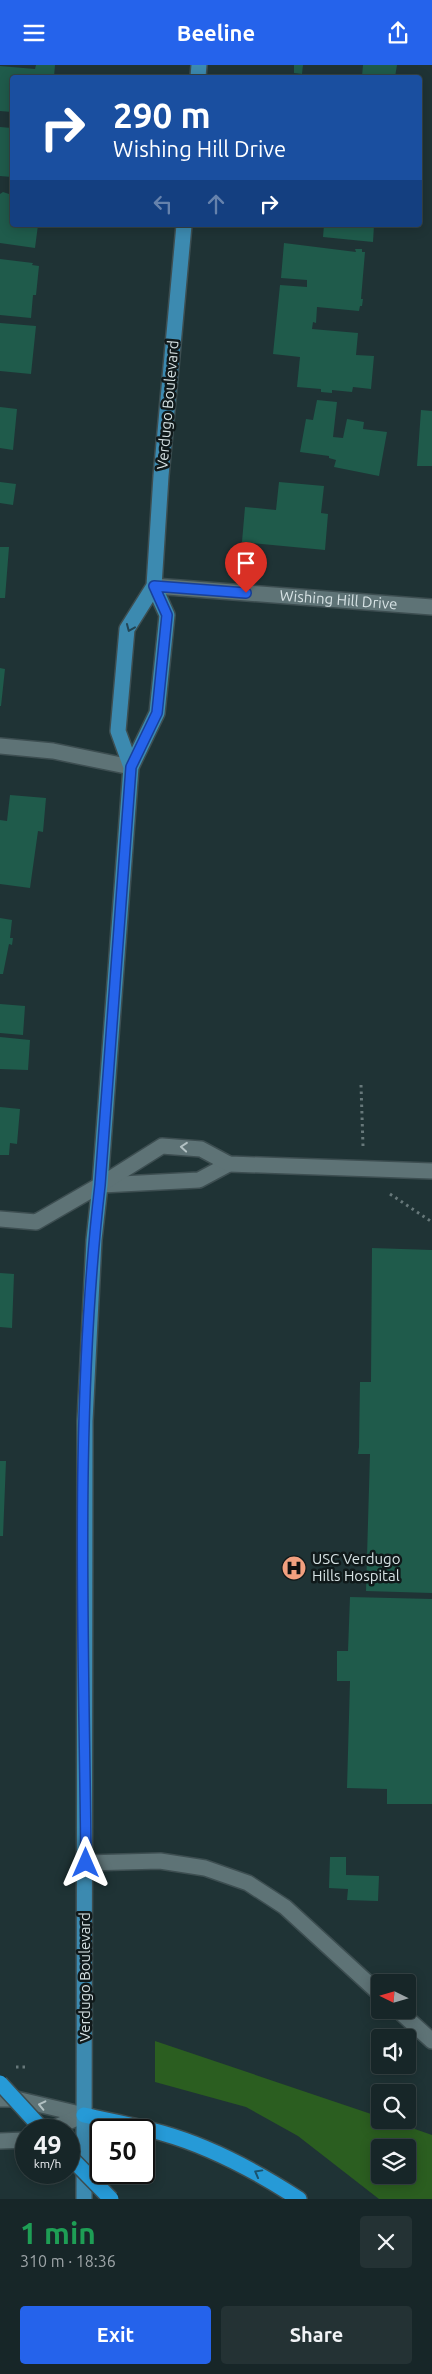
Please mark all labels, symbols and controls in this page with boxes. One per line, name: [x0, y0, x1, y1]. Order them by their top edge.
icon: menu: [20, 19, 48, 47]
icon: share: [384, 19, 412, 47]
text: Beeline: [177, 20, 255, 45]
icon: right: [30, 95, 95, 160]
text: 290 m: [113, 95, 211, 135]
text: Wishing Hill Drive: [113, 136, 286, 161]
icon: left: [149, 190, 177, 218]
icon: ahead: [202, 190, 230, 218]
icon: right: [255, 190, 283, 218]
street label: Verdugo Boulevard: [153, 340, 182, 470]
pin: [225, 542, 267, 593]
icon: arrive: [232, 549, 260, 577]
street label: Wishing Hill Drive: [279, 587, 398, 612]
one-way arrow: [126, 623, 136, 631]
one-way arrow: [180, 1142, 188, 1153]
place label: USC Verdugo Hills Hospital: [312, 1550, 400, 1584]
hospital icon: USC Verdugo Hills Hospital: [281, 1555, 307, 1581]
position arrow: [59, 1836, 111, 1888]
street label: Verdugo Boulevard: [76, 1912, 93, 2042]
north arrow: [371, 1974, 416, 2019]
map controls: [371, 1974, 416, 2184]
button: sound: [371, 2029, 416, 2074]
button: search: [371, 2084, 416, 2129]
one-way arrow: [38, 2100, 47, 2111]
speed limit sign: 50: [90, 2119, 155, 2184]
text: 49: [33, 2131, 62, 2159]
button: layers: [371, 2139, 416, 2184]
text: km/h: [34, 2157, 61, 2170]
one-way arrow: [254, 2169, 263, 2179]
text: 1 min: [20, 2216, 96, 2250]
button: close: [360, 2216, 412, 2268]
text: 310 m · 18:36: [20, 2252, 116, 2270]
button: Exit: [20, 2306, 211, 2364]
button: Share: [221, 2306, 412, 2364]

